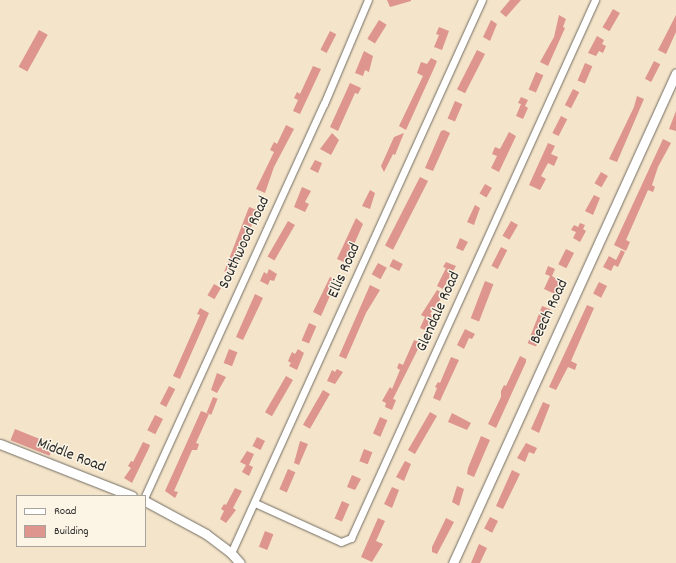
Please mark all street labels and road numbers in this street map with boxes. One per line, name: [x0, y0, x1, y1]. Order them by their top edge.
street label: Southwood Road: [215, 194, 275, 292]
street label: Ellis Road: [324, 241, 366, 301]
street label: Glendale Road: [413, 269, 465, 355]
street label: Beech Road: [527, 277, 573, 347]
street label: Middle Road: [34, 434, 108, 478]

